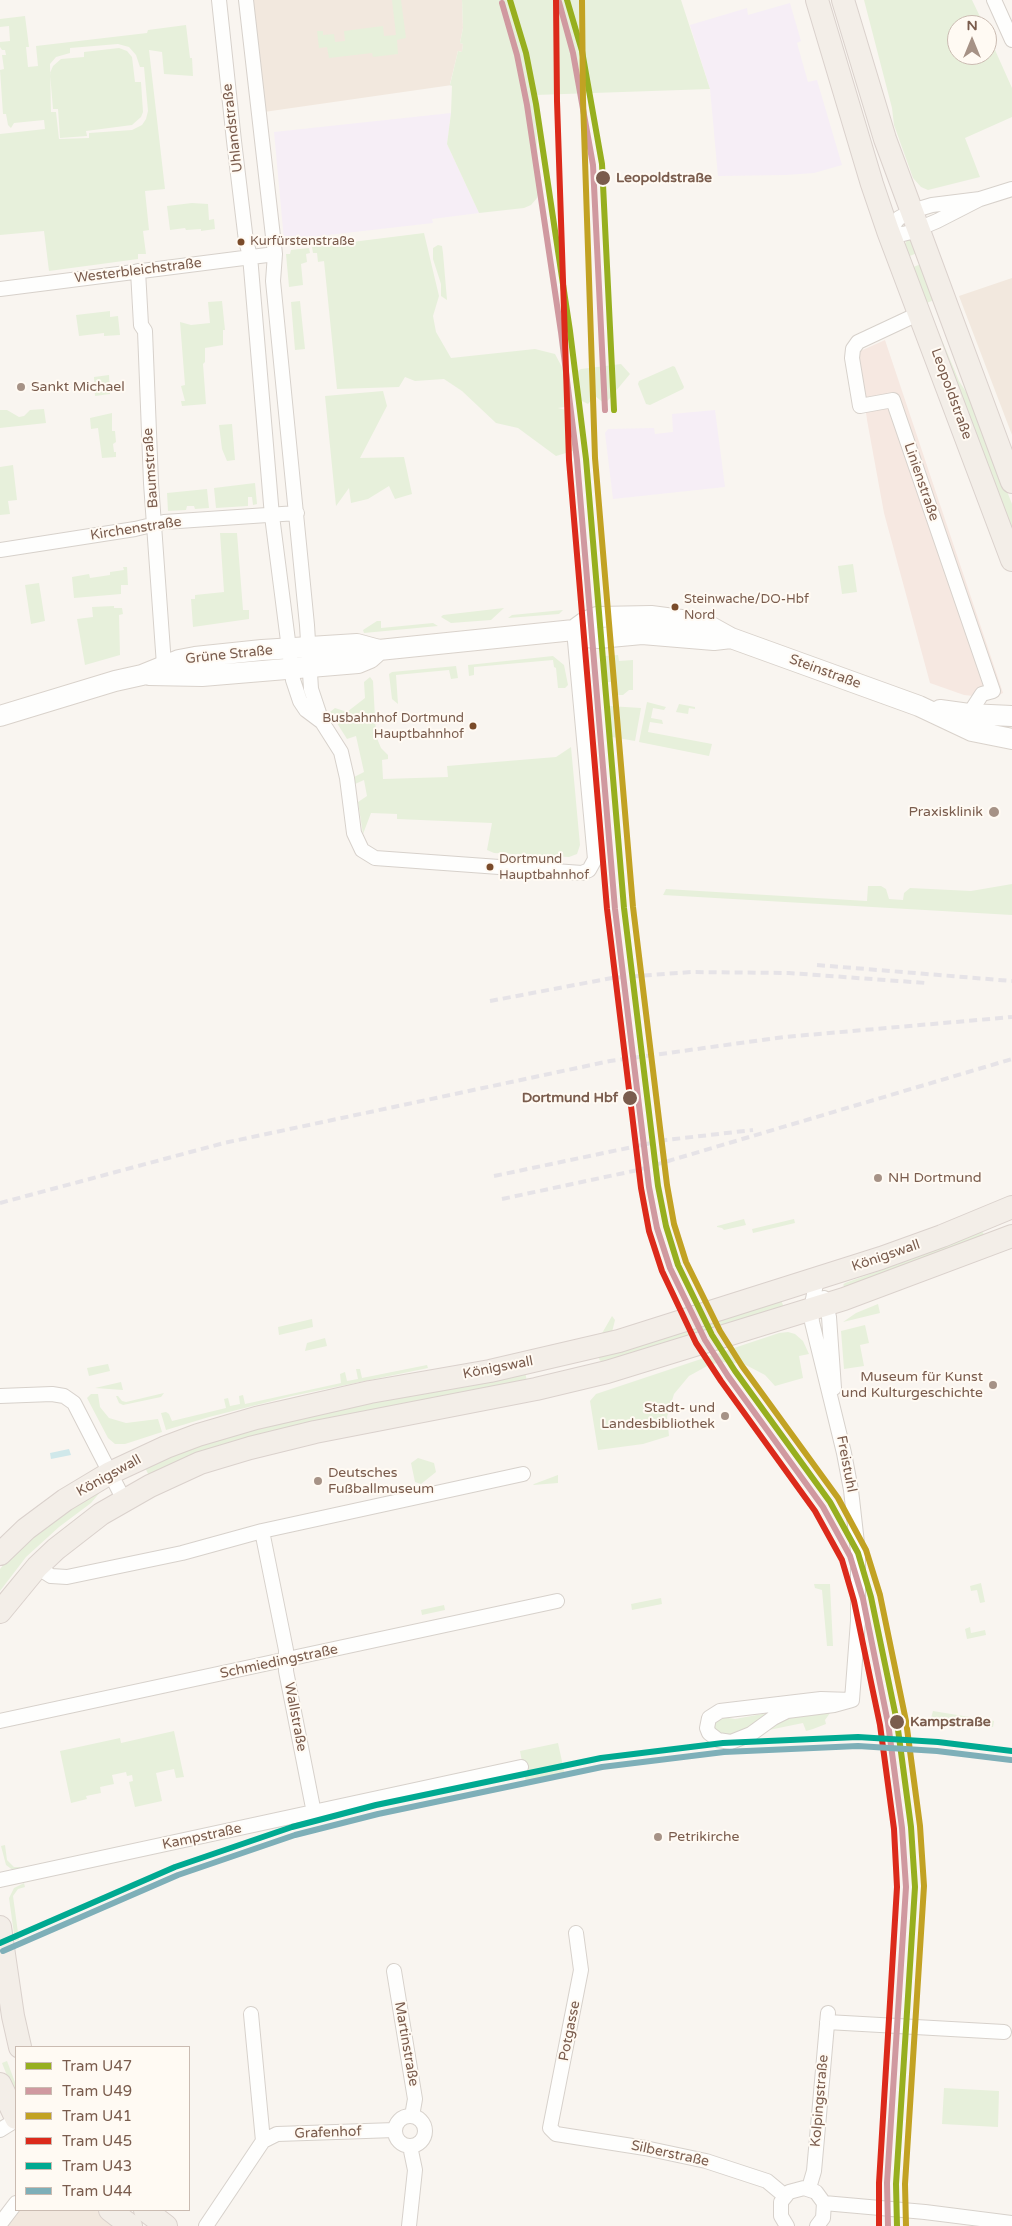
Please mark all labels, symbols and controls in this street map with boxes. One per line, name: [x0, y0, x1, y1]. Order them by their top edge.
north arrow: [947, 15, 997, 65]
text: N: [966, 17, 978, 34]
street label: Uhlandstraße: [219, 83, 247, 173]
marker: Leopoldstraße: [594, 169, 612, 187]
place label: Leopoldstraße: [616, 170, 712, 186]
place label: Kurfürstenstraße: [250, 234, 355, 250]
marker: Kurfürstenstraße: [236, 237, 246, 247]
street label: Westerbleichstraße: [73, 255, 203, 287]
street label: Leopoldstraße: [927, 346, 975, 442]
place label: Sankt Michael: [31, 379, 125, 395]
marker: Sankt Michael: [15, 381, 27, 393]
street label: Baumstraße: [140, 427, 162, 509]
street label: Linienstraße: [900, 441, 942, 523]
street label: Kirchenstraße: [89, 513, 183, 545]
place label: Steinwache/DO-Hbf Nord: [684, 592, 809, 623]
marker: Steinwache/DO-Hbf Nord: [670, 602, 680, 612]
street label: Grüne Straße: [184, 642, 274, 668]
street label: Steinstraße: [787, 651, 863, 693]
place label: Busbahnhof Dortmund Hauptbahnhof: [322, 711, 464, 742]
marker: Busbahnhof Dortmund Hauptbahnhof: [468, 721, 478, 731]
place label: Praxisklinik: [908, 804, 983, 820]
marker: Praxisklinik: [987, 805, 1001, 819]
place label: Dortmund Hauptbahnhof: [499, 852, 589, 883]
marker: Dortmund Hauptbahnhof: [485, 862, 495, 872]
marker: Dortmund Hbf: [621, 1089, 639, 1107]
place label: Dortmund Hbf: [522, 1090, 618, 1106]
place label: NH Dortmund: [888, 1170, 982, 1186]
marker: NH Dortmund: [872, 1172, 884, 1184]
street label: Königswall: [850, 1236, 922, 1276]
street label: Königswall: [461, 1353, 535, 1383]
place label: Museum für Kunst und Kulturgeschichte: [841, 1369, 983, 1401]
marker: Museum für Kunst und Kulturgeschichte: [987, 1379, 999, 1391]
place label: Stadt- und Landesbibliothek: [601, 1400, 715, 1432]
marker: Stadt- und Landesbibliothek: [719, 1410, 731, 1422]
street label: Freistuhl: [832, 1434, 860, 1494]
street label: Königswall: [74, 1451, 144, 1501]
place label: Deutsches Fußballmuseum: [328, 1465, 434, 1498]
marker: Deutsches Fußballmuseum: [312, 1475, 324, 1487]
street label: Schmiedingstraße: [218, 1641, 340, 1683]
street label: Wallstraße: [280, 1681, 310, 1753]
marker: Kampstraße: [888, 1713, 906, 1731]
place label: Kampstraße: [910, 1714, 991, 1730]
street label: Kampstraße: [161, 1820, 243, 1854]
place label: Petrikirche: [668, 1829, 740, 1845]
marker: Petrikirche: [652, 1831, 664, 1843]
street label: Potgasse: [556, 1999, 584, 2063]
street label: Martinstraße: [390, 2000, 422, 2088]
legend: [15, 2046, 190, 2211]
street label: Kolpingstraße: [808, 2054, 832, 2148]
text: Tram U47: [62, 2057, 132, 2075]
text: Tram U49: [62, 2082, 132, 2100]
text: Tram U41: [62, 2107, 132, 2125]
street label: Grafenhof: [294, 2123, 362, 2143]
text: Tram U45: [62, 2132, 132, 2150]
street label: Silberstraße: [629, 2138, 711, 2170]
text: Tram U43: [62, 2157, 132, 2175]
text: Tram U44: [62, 2182, 132, 2200]

